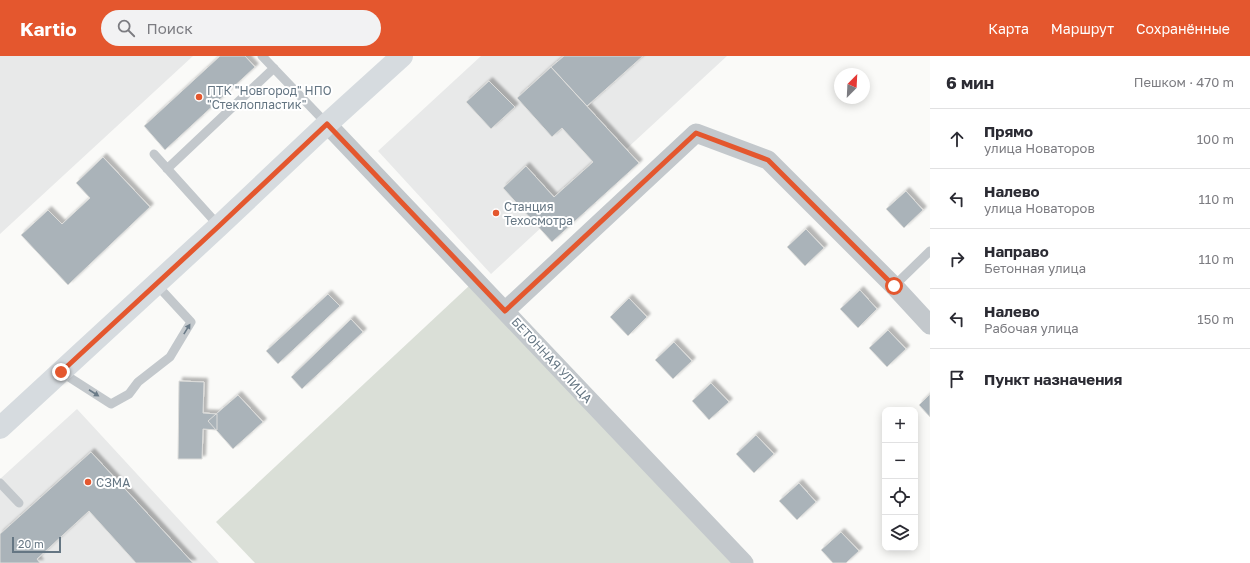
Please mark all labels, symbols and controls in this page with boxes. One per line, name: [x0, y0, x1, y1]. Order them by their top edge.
search box: [101, 10, 381, 46]
text: Kartio: [20, 17, 77, 40]
icon: search: [115, 17, 137, 39]
text: Поиск: [147, 19, 193, 37]
text: Карта: [988, 20, 1029, 37]
text: Маршрут: [1051, 20, 1114, 37]
text: Сохранённые: [1136, 20, 1230, 37]
north arrow: [834, 68, 870, 104]
text: 6 мин: [946, 72, 994, 93]
text: Пешком · 470 m: [1134, 74, 1234, 90]
place label: ПТК "Новгород" НПО "Стеклопластик": [207, 83, 332, 112]
marker: ПТК "Новгород" НПО "Стеклопластик": [194, 92, 204, 102]
text: Прямо: [984, 122, 1033, 140]
icon: ahead: [946, 128, 968, 150]
text: 100 m: [1197, 131, 1234, 147]
text: улица Новаторов: [984, 140, 1095, 156]
text: Налево: [984, 182, 1040, 200]
icon: left: [946, 188, 968, 210]
text: 110 m: [1199, 191, 1234, 207]
place label: Станция Техосмотра: [504, 199, 573, 228]
text: улица Новаторов: [984, 200, 1095, 216]
marker: Станция Техосмотра: [491, 208, 501, 218]
text: Направо: [984, 242, 1049, 260]
icon: right: [946, 248, 968, 270]
text: 110 m: [1199, 251, 1234, 267]
text: Бетонная улица: [984, 260, 1086, 276]
route start: [885, 277, 903, 295]
text: Налево: [984, 302, 1040, 320]
icon: left: [946, 308, 968, 330]
text: 150 m: [1197, 311, 1234, 327]
street label: БЕТОННАЯ УЛИЦА: [508, 314, 596, 406]
text: Рабочая улица: [984, 320, 1079, 336]
one-way arrow: [183, 324, 191, 334]
route end: [52, 363, 70, 381]
icon: arrive: [946, 368, 968, 390]
text: Пункт назначения: [984, 370, 1122, 388]
one-way arrow: [89, 389, 99, 397]
map controls: [882, 407, 918, 551]
button: +: [882, 407, 918, 443]
button: −: [882, 443, 918, 479]
place label: СЗМА: [96, 475, 130, 490]
marker: СЗМА: [83, 477, 93, 487]
button: locate: [882, 479, 918, 515]
button: layers: [882, 515, 918, 551]
scale bar: [12, 535, 61, 554]
text: 20 m: [18, 537, 44, 550]

